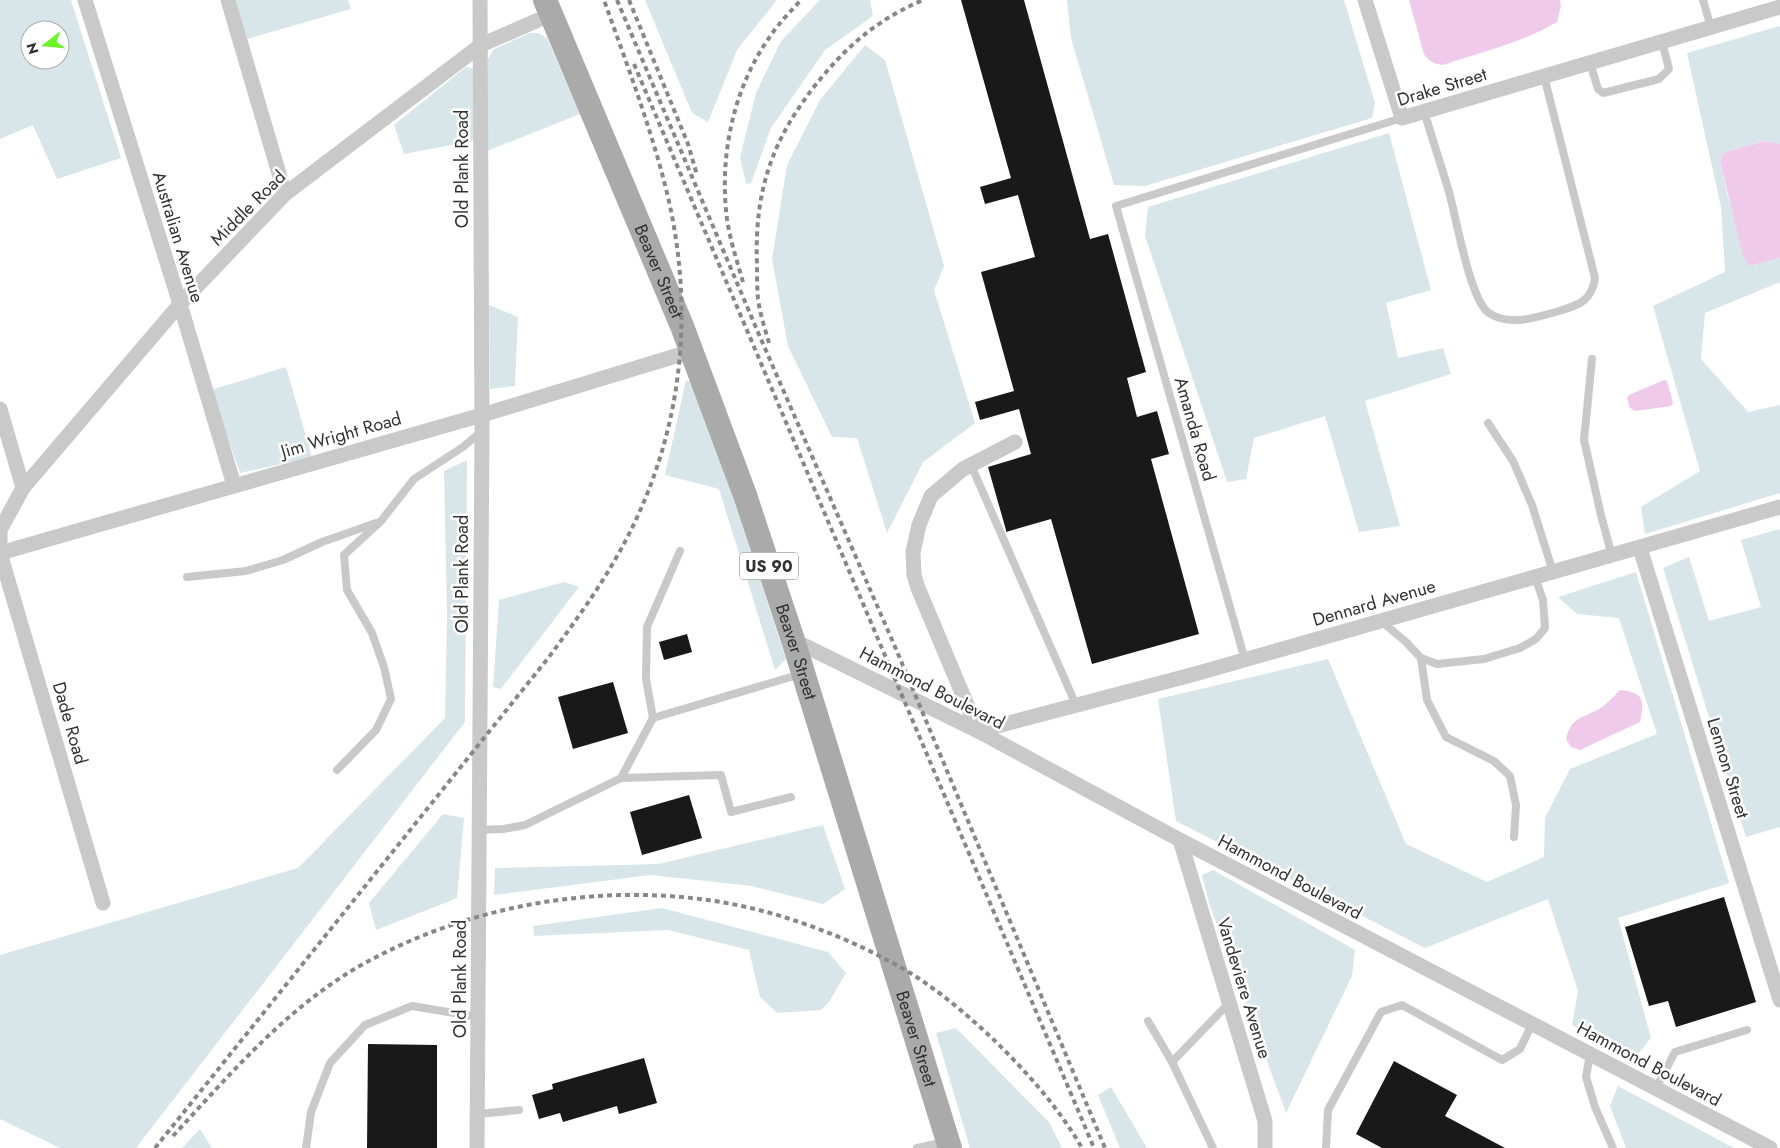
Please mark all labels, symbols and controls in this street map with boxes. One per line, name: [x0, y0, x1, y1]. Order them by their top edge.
north arrow: [20, 20, 70, 70]
text: N: [21, 40, 44, 57]
street label: Drake Street: [1394, 61, 1491, 113]
street label: Old Plank Road: [449, 110, 475, 228]
street label: Middle Road: [204, 164, 292, 252]
street label: Australian Avenue: [146, 168, 210, 306]
street label: Beaver Street: [628, 220, 690, 323]
street label: Amanda Road: [1168, 374, 1222, 484]
street label: Jim Wright Road: [276, 405, 404, 465]
street label: Old Plank Road: [449, 515, 475, 633]
road number: US 90: [740, 552, 798, 580]
street label: Dennard Avenue: [1309, 573, 1439, 633]
street label: Beaver Street: [769, 600, 824, 704]
street label: Hammond Boulevard: [855, 640, 1009, 736]
street label: Dade Road: [46, 679, 94, 767]
street label: Lennon Street: [1700, 715, 1756, 822]
street label: Hammond Boulevard: [1213, 828, 1367, 926]
street label: Vandeviere Avenue: [1210, 914, 1278, 1062]
street label: Old Plank Road: [447, 920, 473, 1038]
street label: Beaver Street: [889, 987, 944, 1091]
street label: Hammond Boulevard: [1572, 1015, 1726, 1113]

